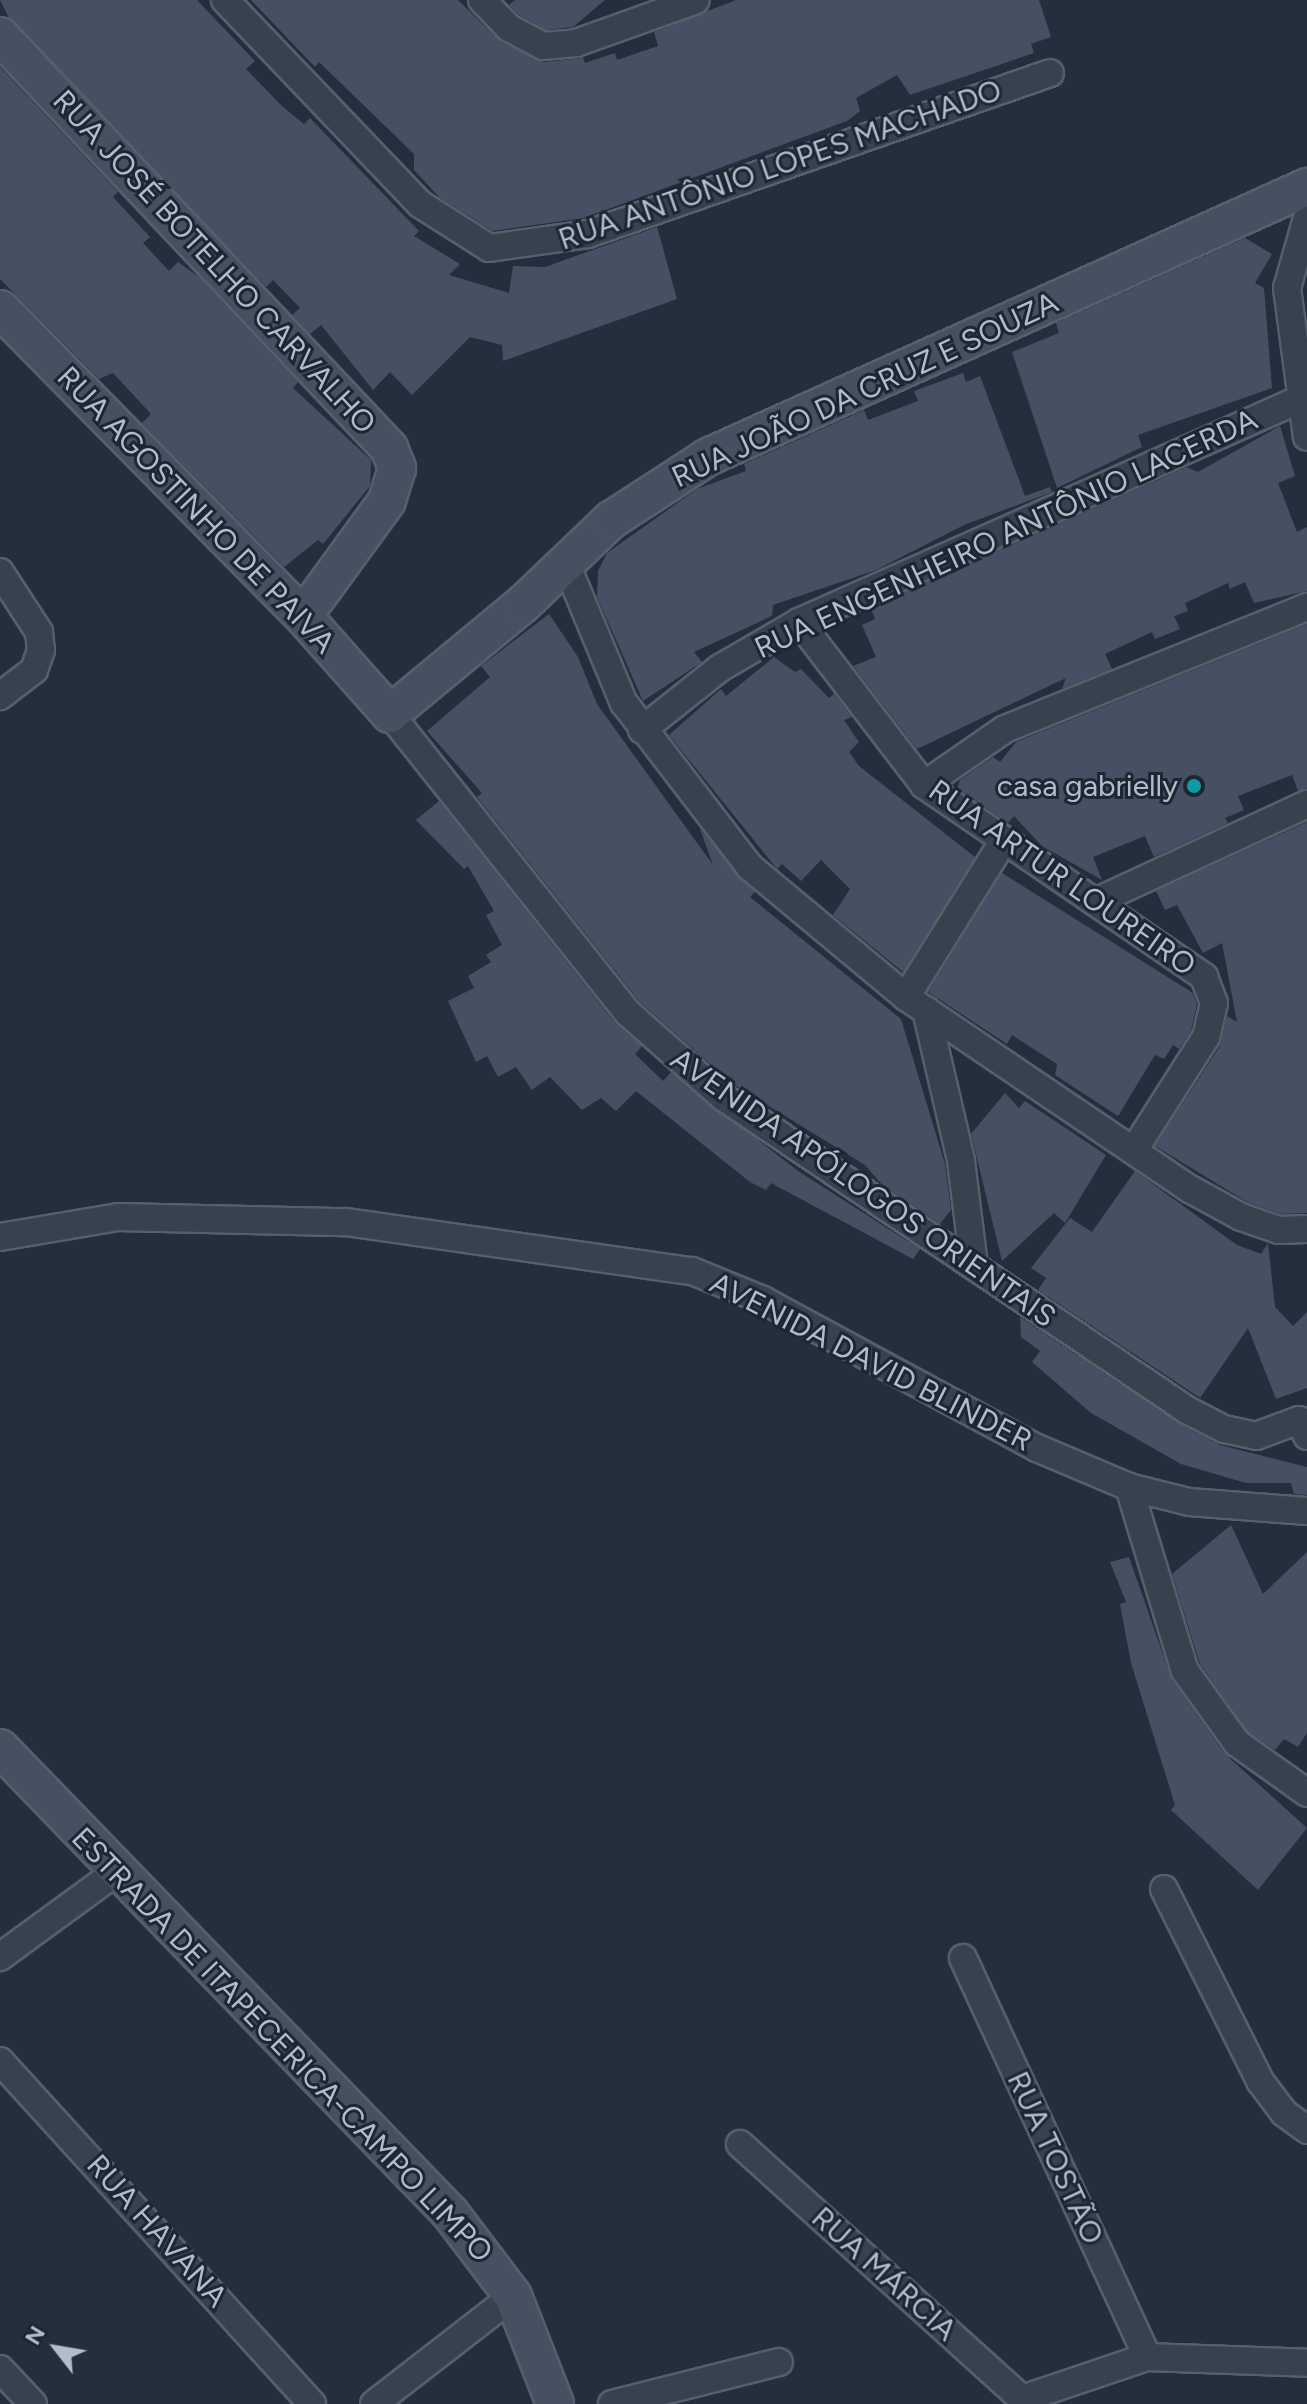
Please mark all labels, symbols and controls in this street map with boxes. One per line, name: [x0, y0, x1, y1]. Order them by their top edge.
street label: RUA ANTÔNIO LOPES MACHADO: [554, 72, 1006, 258]
street label: RUA JOSÉ BOTELHO CARVALHO: [45, 83, 383, 441]
street label: RUA JOÃO DA CRUZ E SOUZA: [666, 285, 1064, 495]
street label: RUA AGOSTINHO DE PAIVA: [50, 359, 342, 661]
street label: RUA ENGENHEIRO ANTÔNIO LACERDA: [749, 401, 1263, 667]
place label: casa gabrielly: [997, 768, 1178, 804]
street label: RUA ARTUR LOUREIRO: [922, 772, 1202, 984]
marker: casa gabrielly: [1185, 777, 1203, 795]
street label: AVENIDA APÓLOGOS ORIENTAIS: [664, 1041, 1062, 1335]
street label: AVENIDA DAVID BLINDER: [704, 1265, 1038, 1459]
street label: ESTRADA DE ITAPECERICA-CAMPO LIMPO: [64, 1820, 500, 2270]
street label: RUA TOSTÃO: [999, 2066, 1111, 2250]
street label: RUA HAVANA: [79, 2147, 235, 2315]
street label: RUA MÁRCIA: [804, 2200, 964, 2348]
north arrow: [16, 2308, 96, 2388]
text: N: [19, 2321, 51, 2350]

